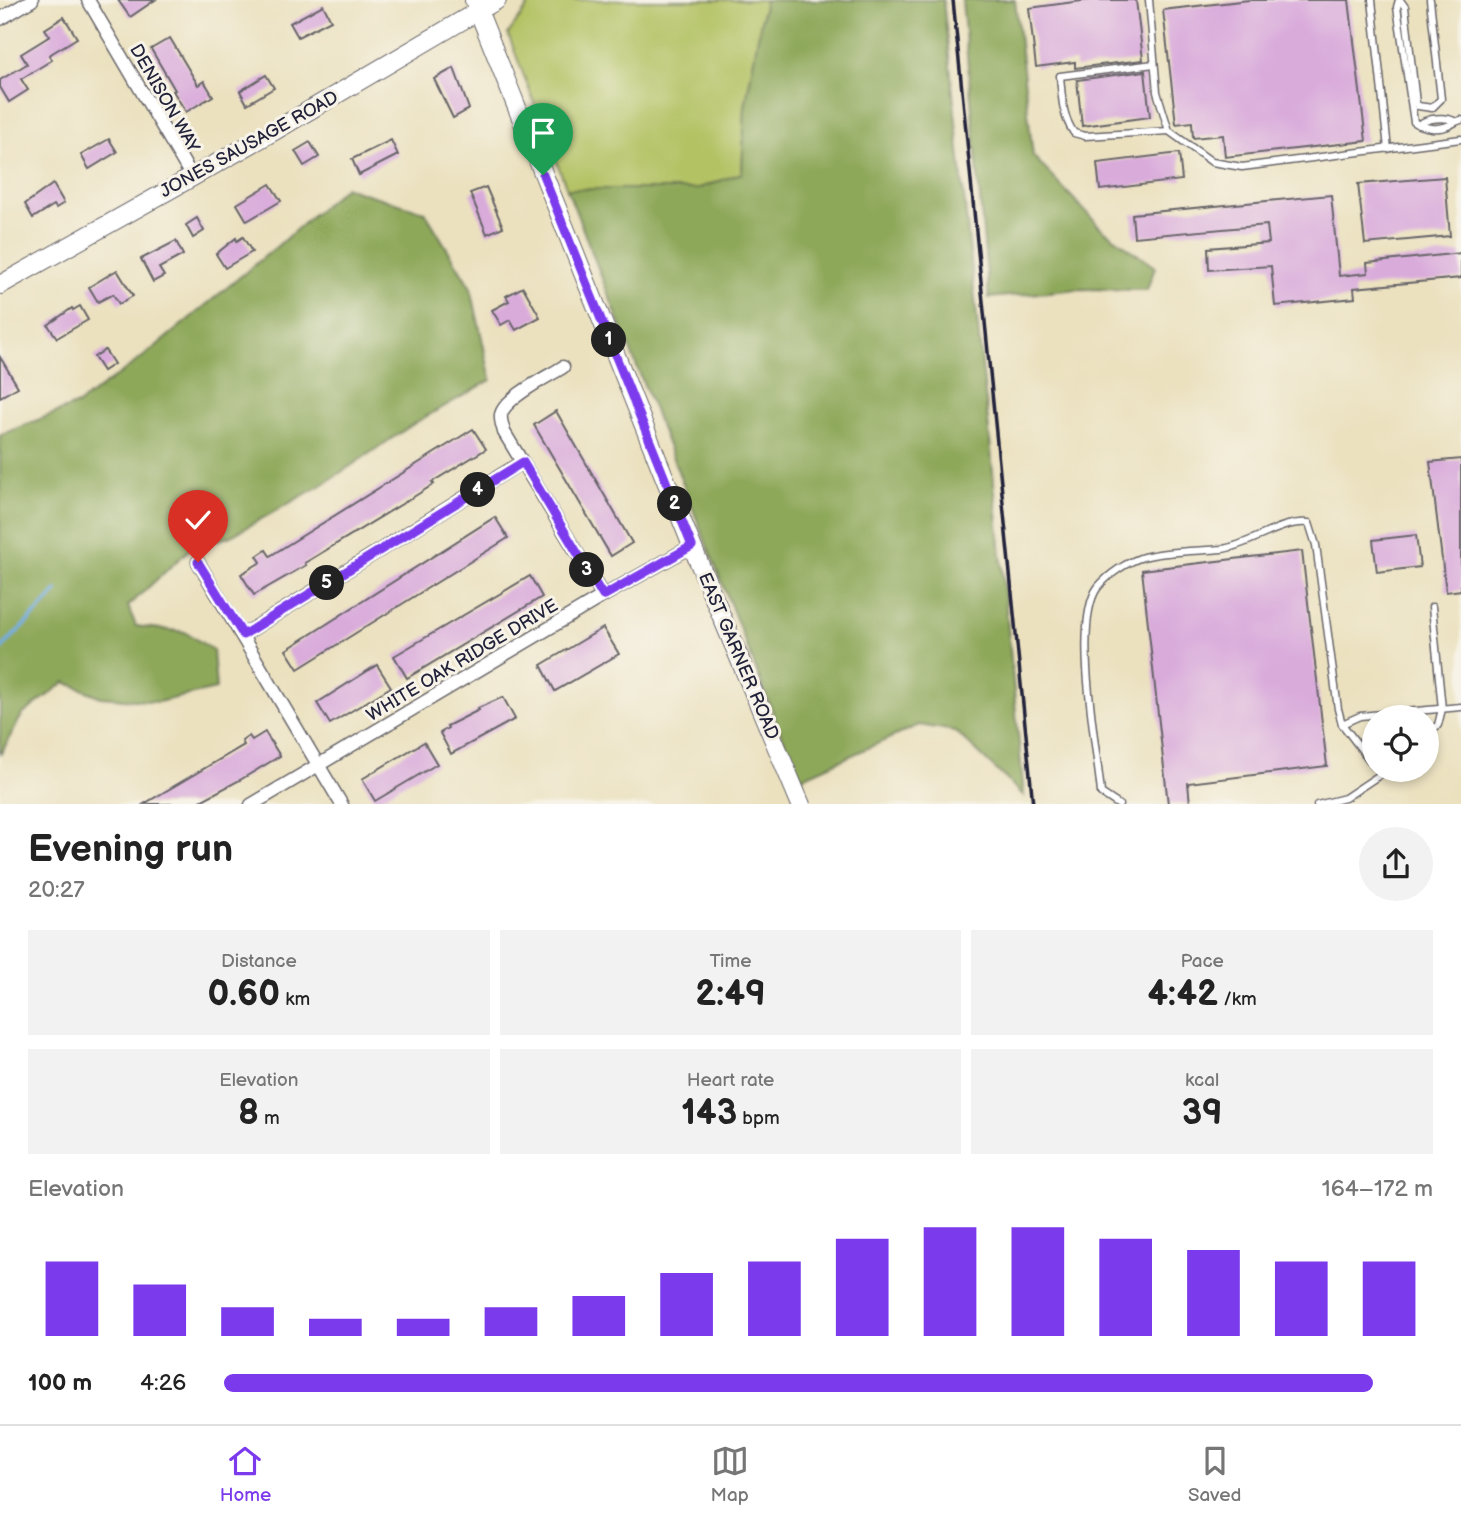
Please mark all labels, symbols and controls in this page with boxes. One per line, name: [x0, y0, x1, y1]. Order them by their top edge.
street label: DENISON WAY: [125, 41, 204, 156]
street label: JONES SAUSAGE ROAD: [157, 87, 342, 202]
pin: [513, 103, 573, 175]
icon: arrive: [524, 114, 562, 152]
pin: 1: [592, 322, 626, 358]
text: 1: [605, 328, 613, 351]
pin: 4: [461, 472, 496, 508]
text: 4: [472, 478, 483, 501]
pin: 2: [658, 486, 692, 522]
pin: [168, 490, 228, 562]
text: 2: [669, 492, 680, 515]
icon: check: [179, 501, 217, 539]
pin: 3: [570, 552, 604, 588]
text: 3: [581, 558, 592, 581]
pin: 5: [310, 566, 344, 600]
street label: EAST GARNER ROAD: [694, 570, 783, 743]
text: 5: [321, 571, 332, 594]
street label: WHITE OAK RIDGE DRIVE: [363, 595, 562, 726]
map controls: [1362, 705, 1439, 782]
button: locate: [1362, 705, 1439, 782]
text: Evening run: [28, 827, 233, 872]
button: share: [1359, 827, 1433, 901]
text: 20:27: [28, 876, 85, 904]
text: Distance: [221, 950, 297, 973]
text: Time: [709, 950, 752, 973]
text: Pace: [1180, 950, 1224, 973]
text: 0.60: [207, 973, 280, 1016]
text: 2:49: [695, 973, 766, 1016]
text: 4:42: [1147, 973, 1218, 1016]
text: km: [280, 988, 310, 1011]
text: /km: [1218, 988, 1257, 1011]
text: Elevation: [219, 1069, 298, 1092]
text: Heart rate: [687, 1069, 774, 1092]
text: kcal: [1185, 1069, 1219, 1092]
text: 8: [238, 1092, 259, 1135]
text: 143: [681, 1092, 737, 1135]
text: 39: [1182, 1092, 1223, 1135]
text: m: [259, 1107, 280, 1130]
text: bpm: [737, 1107, 780, 1130]
text: Elevation: [28, 1175, 124, 1203]
text: 164–172 m: [1322, 1175, 1433, 1203]
text: 100 m: [28, 1369, 92, 1397]
text: 4:26: [140, 1369, 186, 1397]
tab: Home: [220, 1442, 271, 1507]
tab: Map: [711, 1442, 749, 1507]
tab: Saved: [1188, 1442, 1241, 1507]

